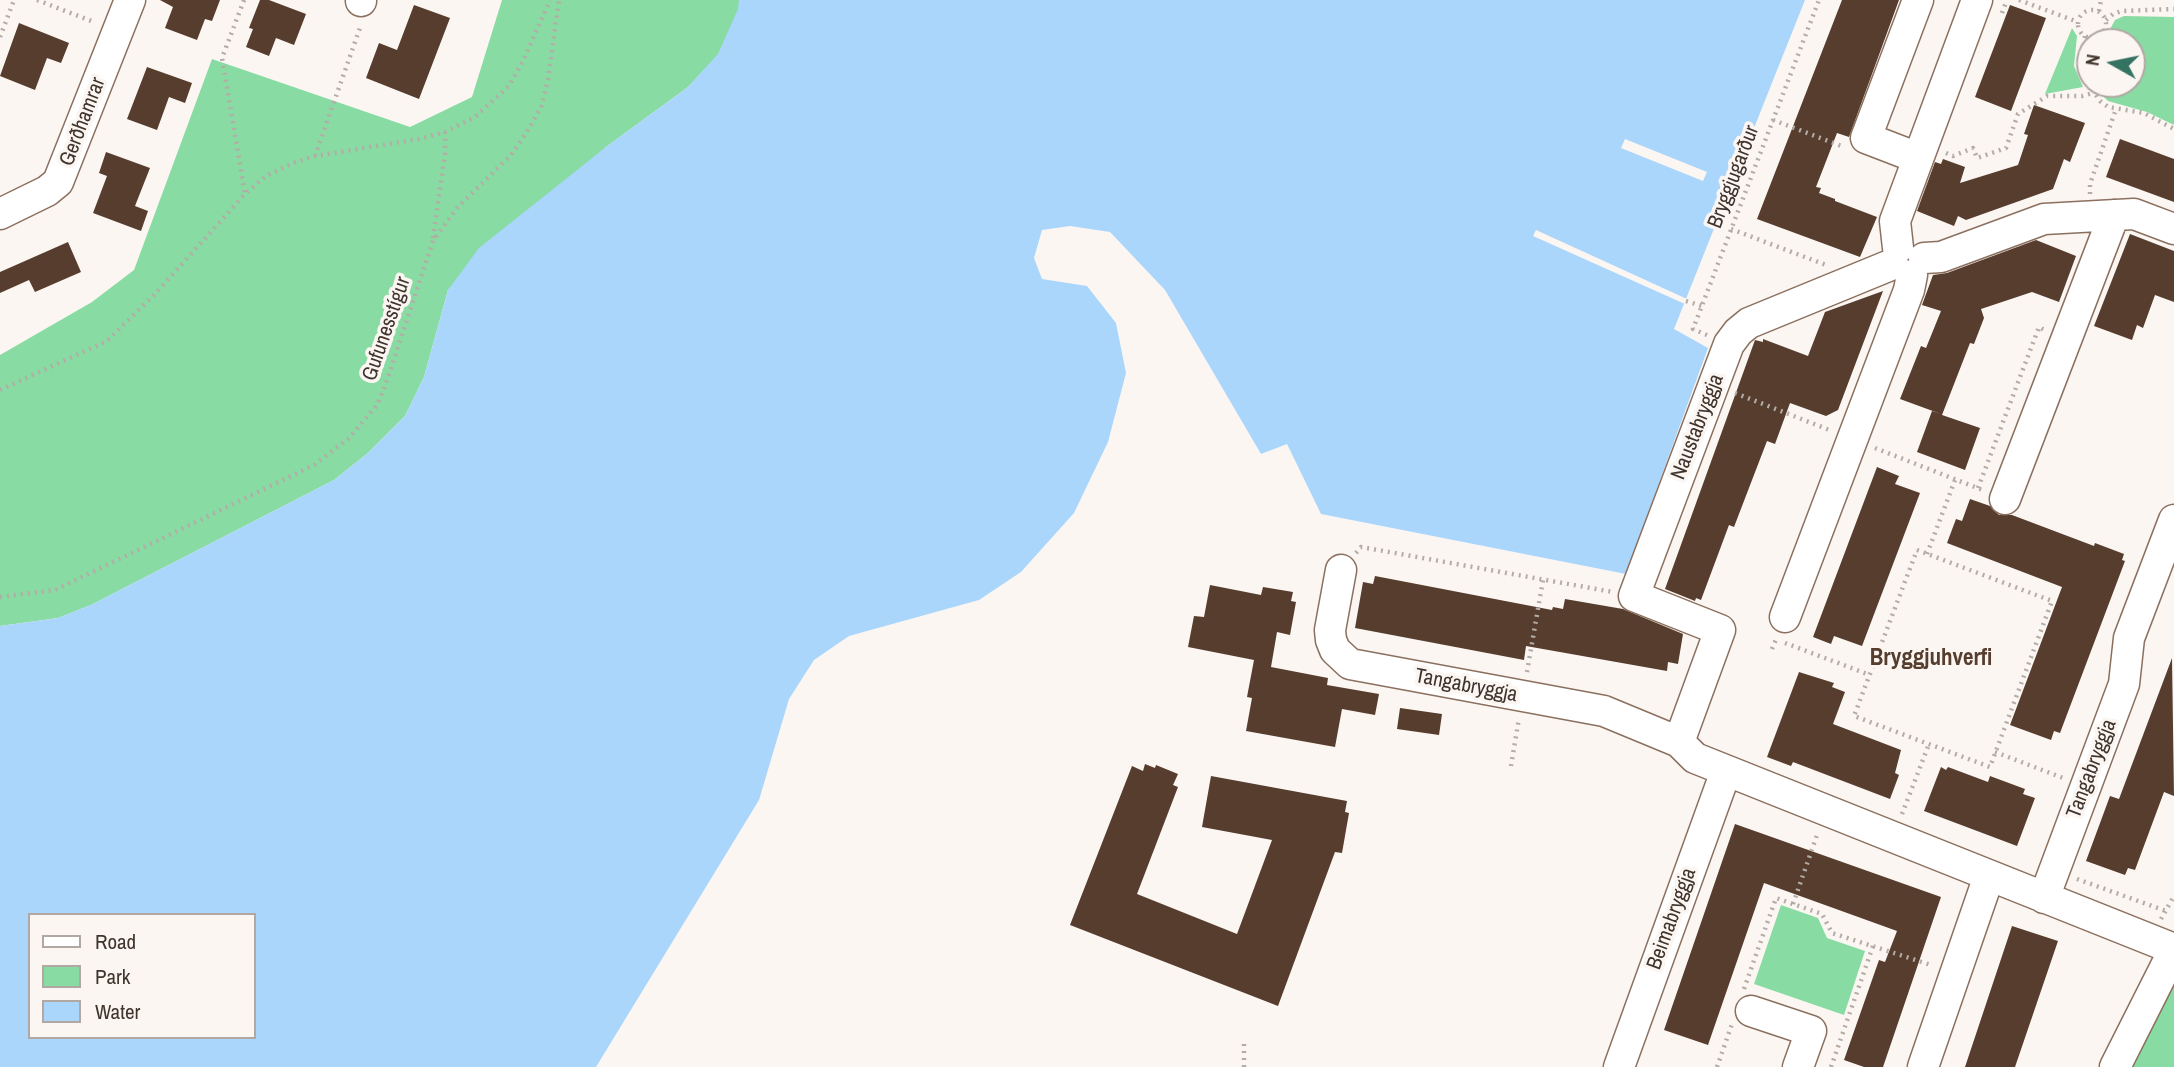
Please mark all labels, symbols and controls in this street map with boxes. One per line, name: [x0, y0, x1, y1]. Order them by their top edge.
north arrow: [2076, 28, 2146, 98]
text: N: [2079, 52, 2106, 68]
street label: Gerðhamrar: [55, 74, 111, 170]
street label: Bryggjugarður: [1703, 122, 1765, 232]
street label: Gufunesstígur: [357, 274, 417, 384]
street label: Naustabryggja: [1666, 371, 1730, 483]
district label: Bryggjuhverfi: [1870, 645, 1992, 673]
street label: Tangabryggja: [1413, 664, 1519, 708]
street label: Tangabryggja: [2062, 716, 2122, 822]
street label: Beimabryggja: [1642, 865, 1702, 973]
legend: [28, 913, 256, 1039]
text: Road: [95, 927, 136, 956]
text: Park: [95, 962, 130, 991]
text: Water: [95, 997, 140, 1026]

